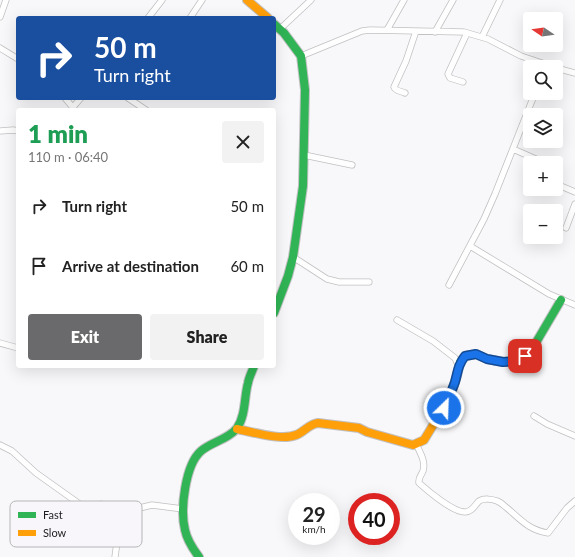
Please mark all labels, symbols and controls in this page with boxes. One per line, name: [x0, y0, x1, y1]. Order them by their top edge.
north arrow: [523, 12, 563, 52]
map controls: [523, 12, 563, 244]
text: 50 m: [94, 30, 157, 64]
icon: right: [28, 32, 80, 84]
button: search: [523, 60, 563, 100]
text: Turn right: [94, 64, 171, 86]
button: layers: [523, 108, 563, 148]
text: 1 min: [28, 119, 88, 148]
button: close: [222, 121, 264, 163]
text: 110 m · 06:40: [28, 149, 108, 165]
button: +: [523, 156, 563, 196]
icon: right: [28, 195, 50, 217]
text: Turn right: [62, 197, 127, 215]
text: 50 m: [230, 197, 264, 215]
button: −: [523, 204, 563, 244]
icon: arrive: [28, 255, 50, 277]
text: Arrive at destination: [62, 257, 199, 275]
text: 60 m: [230, 257, 264, 275]
button: Exit: [28, 314, 142, 360]
button: Share: [150, 314, 264, 360]
pin: [508, 339, 542, 373]
icon: arrive: [514, 345, 536, 367]
position arrow: [423, 387, 465, 429]
speed limit sign: 40: [348, 493, 400, 545]
legend: [10, 501, 142, 547]
text: 29: [302, 502, 326, 526]
text: Fast: [43, 508, 63, 521]
text: km/h: [302, 523, 326, 535]
text: Slow: [43, 526, 67, 539]

